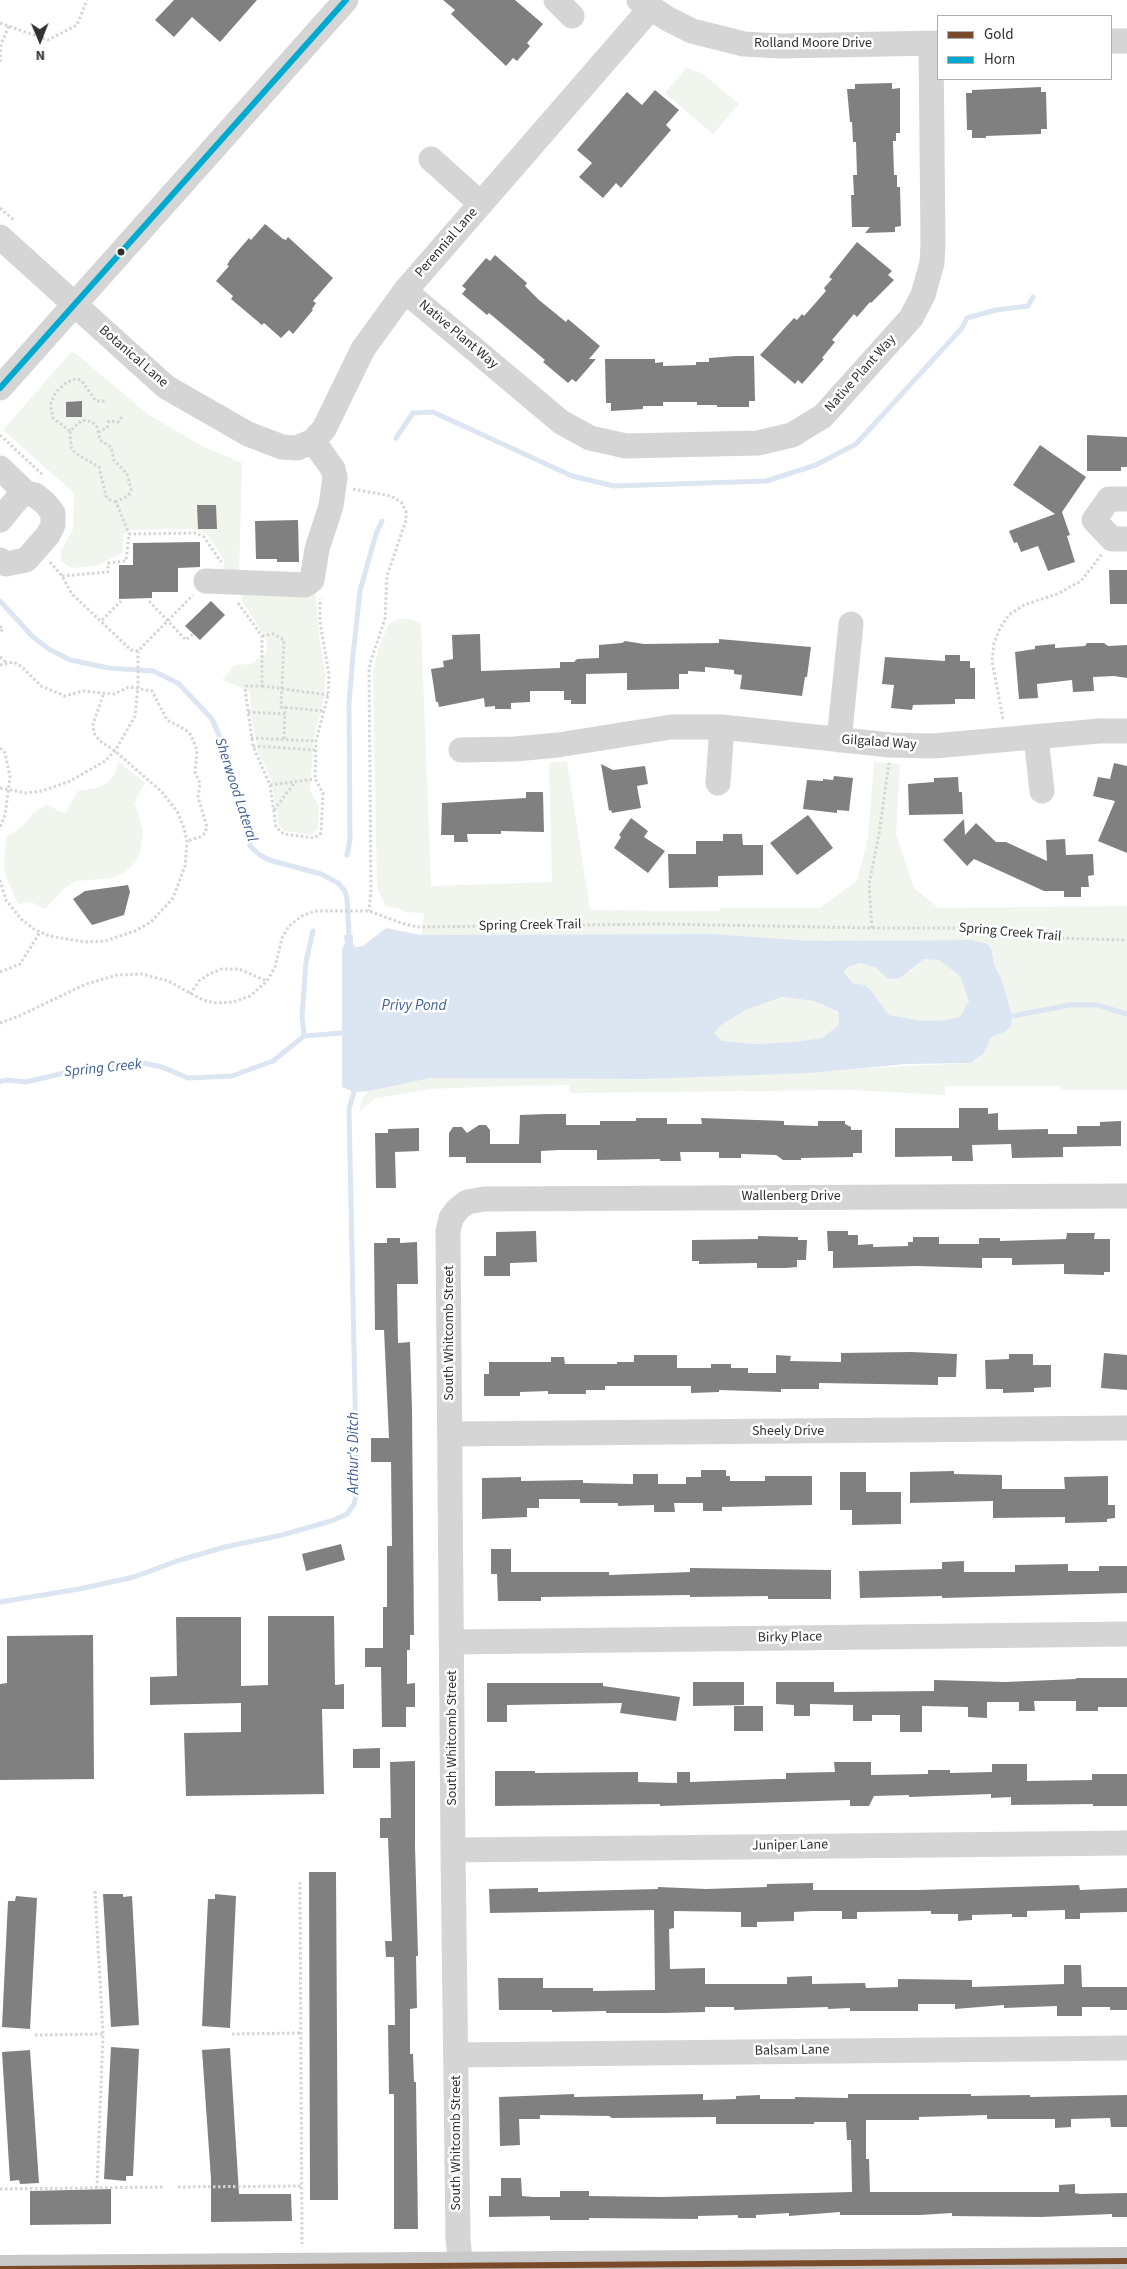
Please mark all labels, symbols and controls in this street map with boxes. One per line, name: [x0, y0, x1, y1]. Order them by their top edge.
north arrow: [15, 15, 65, 65]
legend: [937, 15, 1112, 80]
text: Gold: [984, 24, 1014, 45]
street label: Rolland Moore Drive: [754, 36, 872, 52]
text: N: [35, 45, 45, 65]
text: Horn: [984, 49, 1015, 70]
street label: Perennial Lane: [412, 205, 482, 281]
unlabelled marker: [116, 247, 126, 257]
street label: Native Plant Way: [415, 297, 501, 373]
street label: Botanical Lane: [95, 322, 171, 392]
street label: Native Plant Way: [822, 332, 900, 416]
street label: Gilgalad Way: [841, 732, 917, 754]
water label: Sherwood Lateral: [210, 736, 260, 844]
street label: Spring Creek Trail: [478, 917, 582, 935]
street label: Spring Creek Trail: [958, 920, 1062, 946]
water label: Privy Pond: [382, 998, 446, 1016]
water label: Spring Creek: [63, 1056, 143, 1082]
street label: Wallenberg Drive: [741, 1189, 841, 1205]
street label: South Whitcomb Street: [442, 1265, 458, 1401]
water label: Arthur's Ditch: [346, 1412, 364, 1494]
street label: Sheely Drive: [752, 1424, 824, 1440]
street label: Birky Place: [758, 1629, 822, 1647]
street label: South Whitcomb Street: [445, 1670, 461, 1806]
street label: Juniper Lane: [752, 1837, 828, 1855]
street label: Balsam Lane: [755, 2042, 829, 2060]
street label: South Whitcomb Street: [449, 2075, 465, 2211]

